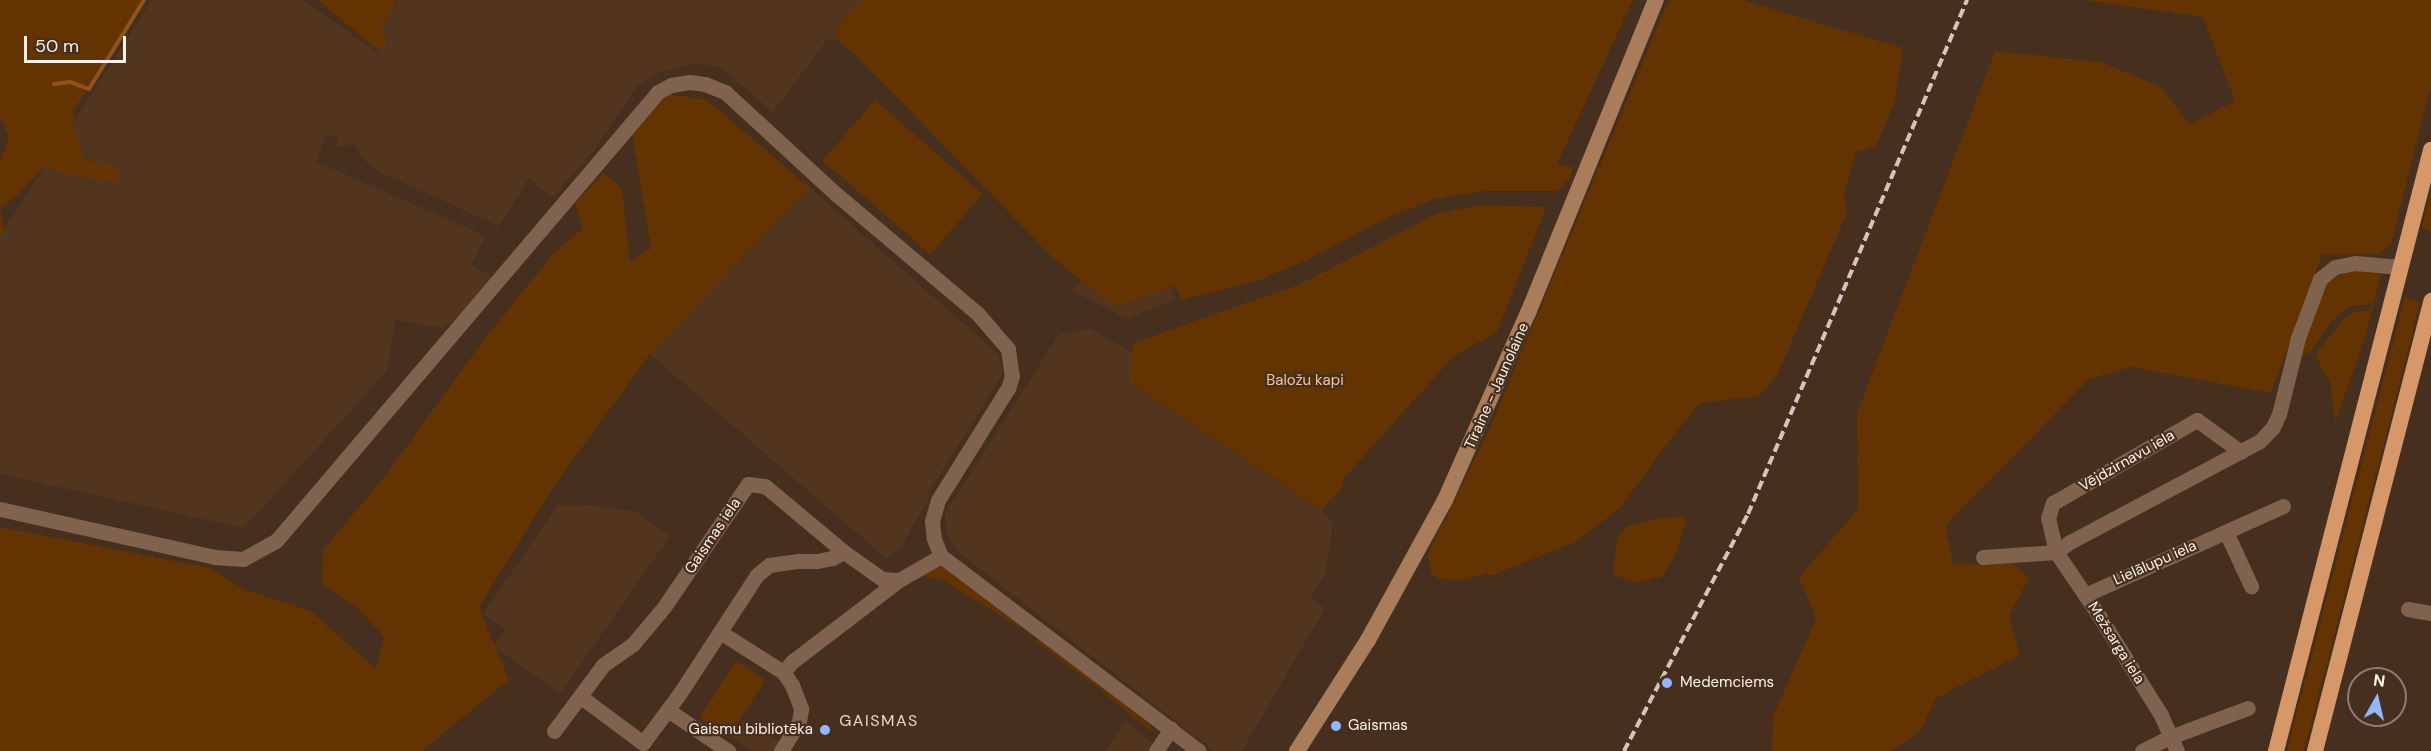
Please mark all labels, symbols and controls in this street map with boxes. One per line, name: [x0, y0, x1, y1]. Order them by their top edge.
scale bar: [27, 24, 129, 62]
text: 50 m: [35, 34, 79, 58]
street label: Tīraine - Jaunolaine: [1461, 320, 1533, 452]
park label: Baložu kapi: [1266, 372, 1344, 390]
street label: Vējdzirnavu iela: [2076, 426, 2178, 496]
street label: Gaismas iela: [681, 495, 745, 577]
street label: Lielālupu iela: [2111, 537, 2199, 589]
street label: Mežsarga iela: [2084, 599, 2148, 687]
north arrow: [2347, 667, 2407, 727]
text: N: [2372, 669, 2387, 692]
marker: Medemciems: [1658, 674, 1676, 692]
place label: Medemciems: [1680, 674, 1774, 692]
district label: GAISMAS: [839, 711, 919, 731]
place label: Gaismas: [1348, 717, 1408, 735]
marker: Gaismas: [1329, 719, 1343, 733]
place label: Gaismu bibliotēka: [689, 721, 813, 739]
marker: Gaismu bibliotēka: [818, 723, 832, 737]

